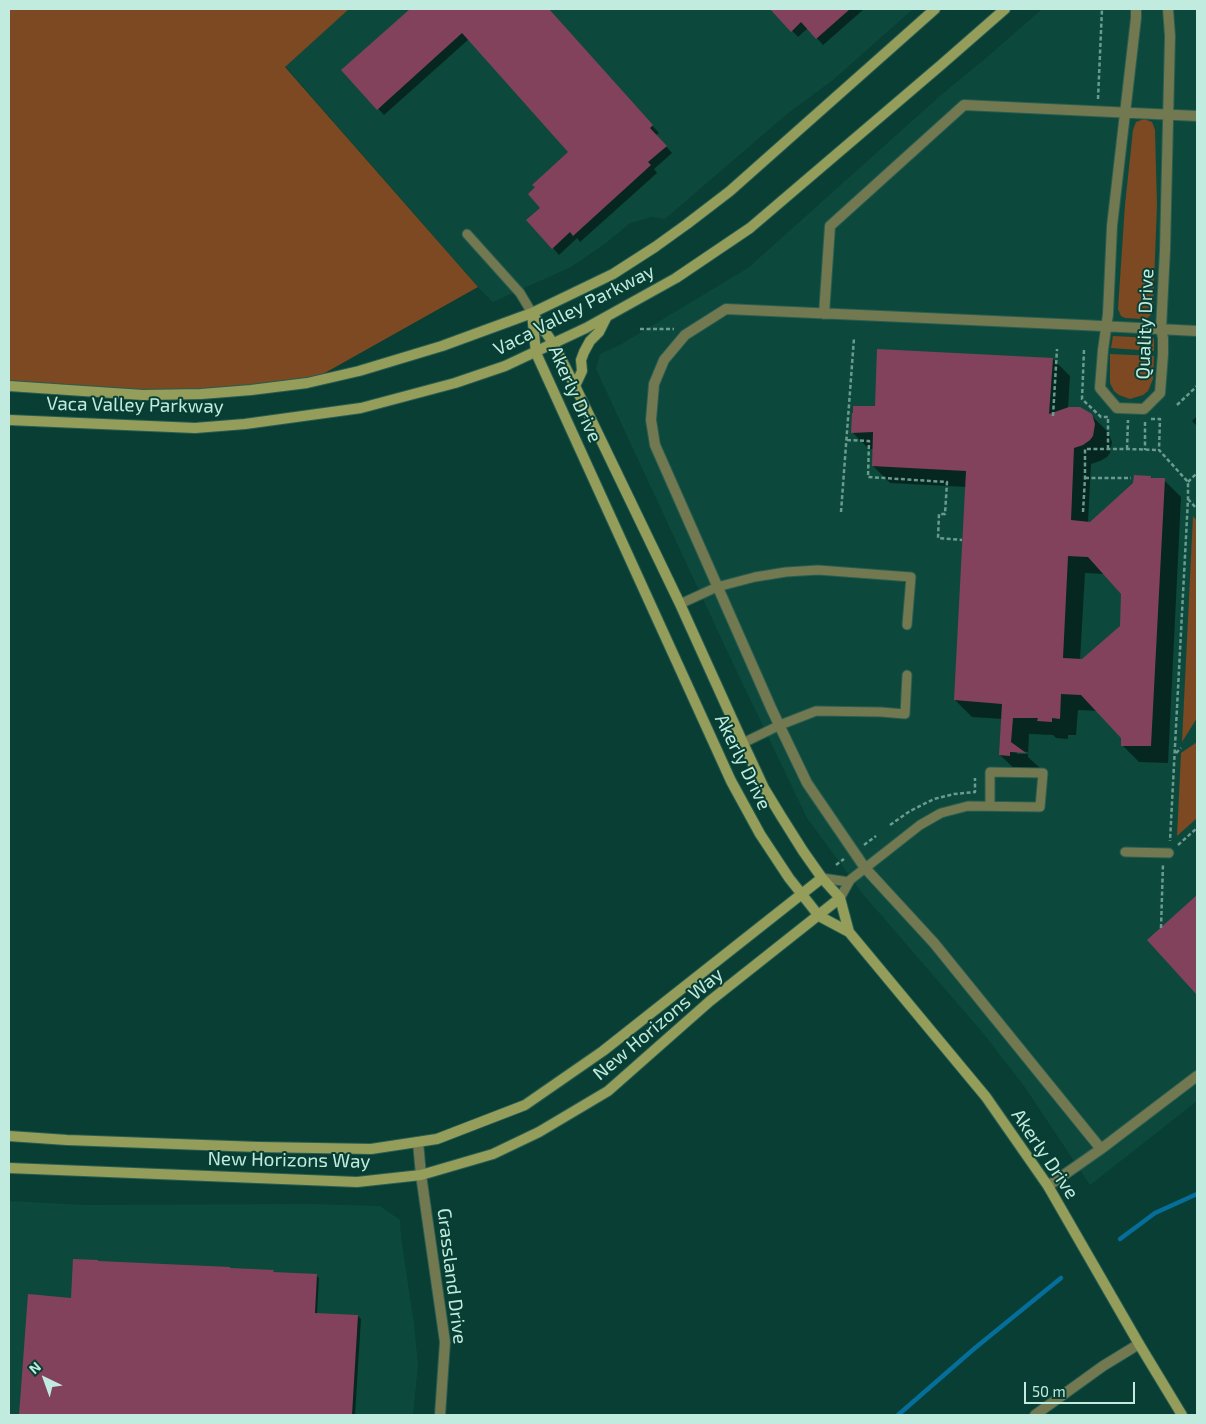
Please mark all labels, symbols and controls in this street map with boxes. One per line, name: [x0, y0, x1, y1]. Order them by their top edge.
street label: Vaca Valley Parkway: [490, 260, 658, 360]
street label: Quality Drive: [1132, 268, 1158, 380]
street label: Akerly Drive: [544, 342, 606, 446]
street label: Vaca Valley Parkway: [46, 392, 224, 418]
street label: Akerly Drive: [710, 710, 776, 814]
street label: New Horizons Way: [588, 963, 728, 1085]
street label: Akerly Drive: [1007, 1105, 1083, 1203]
street label: New Horizons Way: [207, 1147, 371, 1173]
street label: Grassland Drive: [432, 1207, 472, 1345]
north arrow: [20, 1354, 70, 1404]
text: N: [25, 1358, 44, 1377]
scale bar: [1026, 1372, 1137, 1404]
text: 50 m: [1032, 1382, 1066, 1400]

